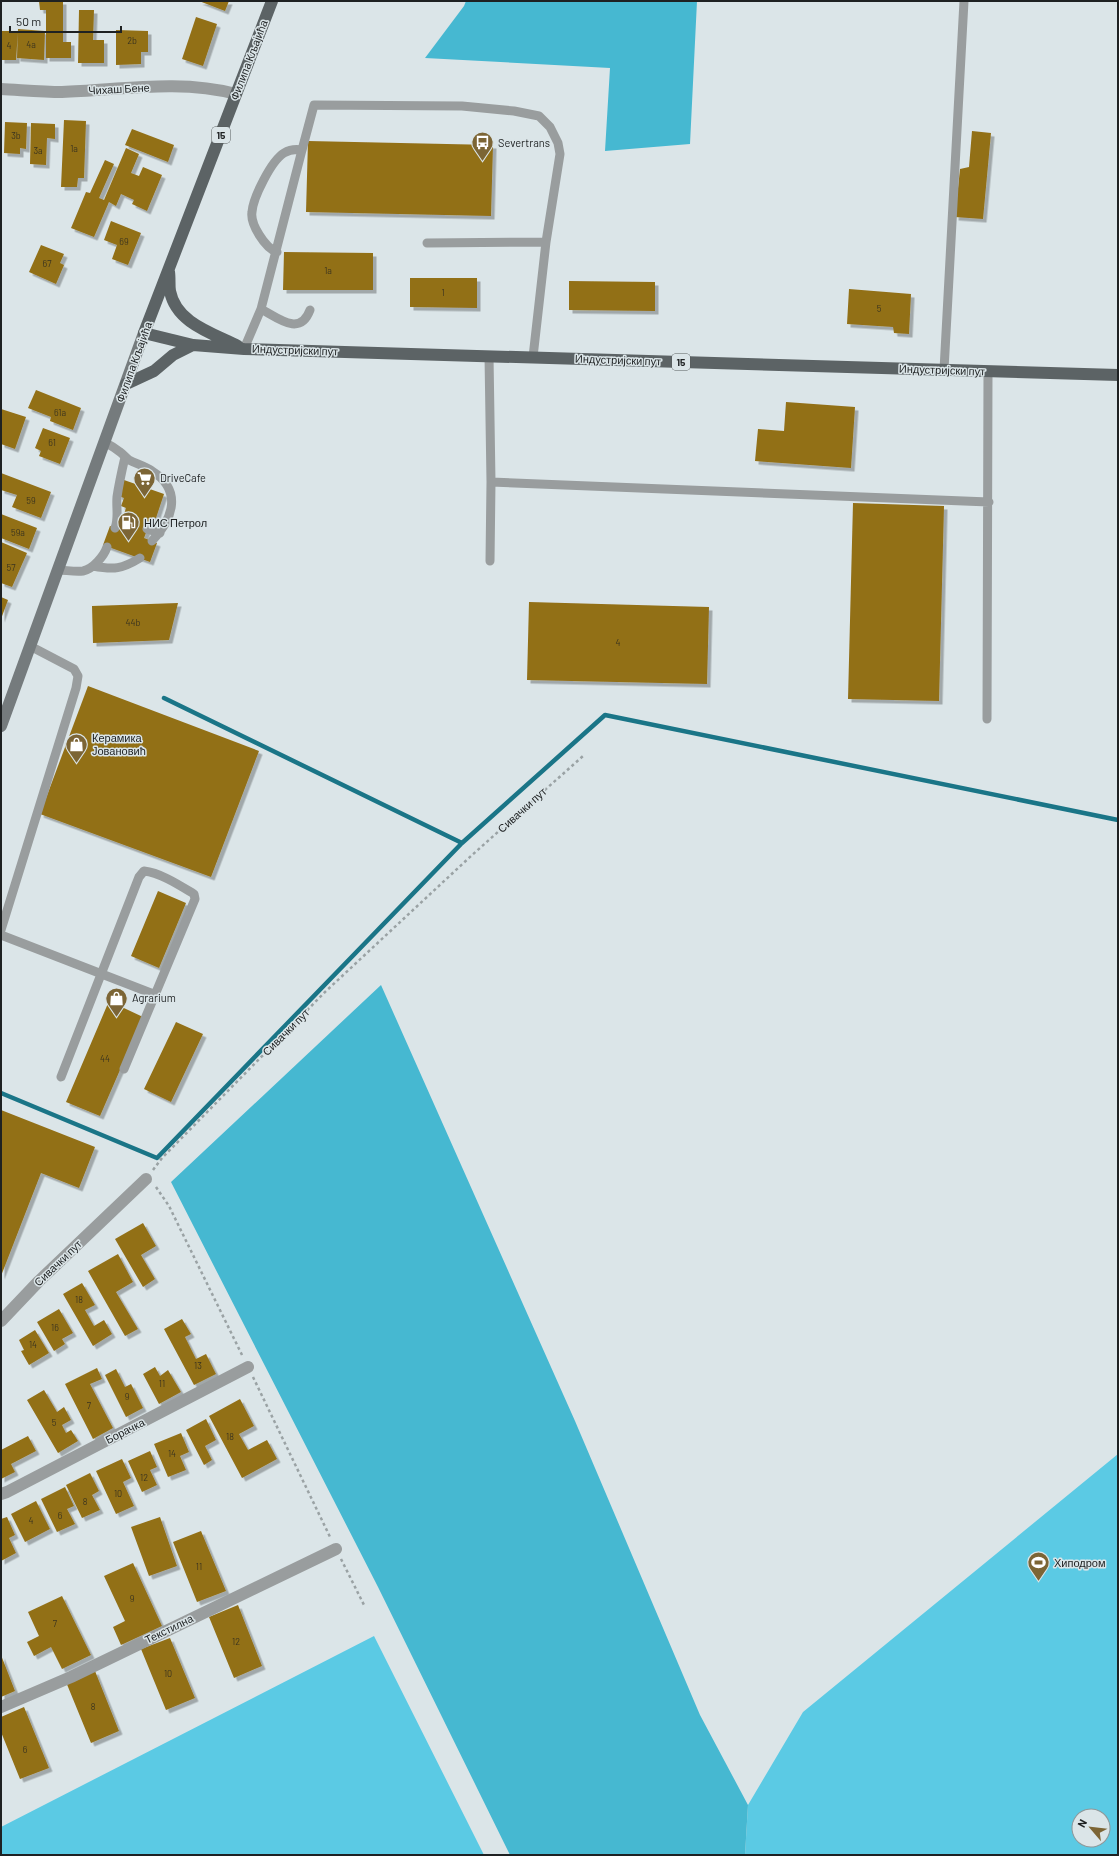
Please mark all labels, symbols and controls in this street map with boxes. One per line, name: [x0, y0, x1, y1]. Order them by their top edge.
scale bar: [10, 8, 121, 34]
text: 50 m: [16, 14, 41, 28]
street label: Филипа Кљајића: [227, 17, 270, 102]
house number: 2b: [127, 35, 137, 46]
house number: 4a: [26, 39, 36, 50]
house number: 4: [7, 40, 12, 51]
street label: Чихаш Бене: [88, 80, 150, 97]
road number: 15: [212, 127, 230, 143]
house number: 3b: [11, 130, 21, 141]
bus stop icon: Severtrans: [469, 130, 495, 163]
place label: Severtrans: [498, 136, 550, 149]
house number: 1a: [70, 143, 78, 154]
house number: 3a: [33, 145, 43, 156]
house number: 69: [119, 236, 129, 247]
house number: 67: [43, 258, 52, 269]
house number: 1a: [324, 265, 332, 276]
house number: 1: [441, 287, 445, 298]
house number: 5: [877, 303, 882, 314]
street label: Филипа Кљајића: [113, 319, 154, 404]
street label: Индустријски пут: [252, 342, 338, 358]
street label: Индустријски пут: [575, 352, 661, 368]
road number: 15: [672, 354, 690, 370]
street label: Индустријски пут: [899, 362, 985, 378]
house number: 61a: [54, 407, 66, 418]
house number: 61: [48, 437, 56, 448]
supermarket icon: DriveCafe: [131, 465, 157, 498]
place label: DriveCafe: [160, 471, 206, 484]
house number: 59: [26, 495, 36, 506]
fuel station icon: НИС Петрол: [116, 510, 142, 543]
place label: НИС Петрол: [144, 516, 207, 529]
house number: 59a: [11, 527, 25, 538]
house number: 57: [7, 562, 16, 573]
house number: 44b: [126, 617, 140, 628]
house number: 4: [616, 637, 621, 648]
shop icon: Керамика Јовановић: [63, 731, 89, 764]
place label: Керамика Јовановић: [92, 731, 146, 757]
street label: Сивачки пут: [495, 784, 549, 835]
shop icon: Agrarium: [103, 985, 129, 1018]
place label: Agrarium: [132, 991, 176, 1004]
street label: Сивачки пут: [259, 1005, 312, 1058]
house number: 44: [100, 1053, 110, 1064]
street label: Сивачки пут: [31, 1237, 84, 1289]
house number: 18: [75, 1294, 83, 1305]
house number: 16: [51, 1322, 59, 1333]
house number: 14: [29, 1339, 37, 1350]
house number: 13: [194, 1360, 202, 1371]
house number: 11: [159, 1378, 165, 1389]
house number: 9: [125, 1391, 130, 1402]
house number: 7: [87, 1400, 92, 1411]
street label: Борачка: [103, 1415, 147, 1446]
house number: 5: [52, 1417, 57, 1428]
house number: 18: [226, 1431, 234, 1442]
house number: 14: [168, 1448, 176, 1459]
house number: 12: [140, 1472, 148, 1483]
house number: 10: [114, 1488, 122, 1499]
house number: 8: [83, 1496, 88, 1507]
house number: 6: [58, 1510, 63, 1521]
house number: 4: [29, 1515, 34, 1526]
sports icon: Хиподром: [1026, 1550, 1052, 1583]
place label: Хиподром: [1054, 1556, 1106, 1569]
house number: 11: [196, 1561, 202, 1572]
house number: 9: [130, 1593, 135, 1604]
street label: Текстилна: [142, 1611, 196, 1646]
house number: 7: [53, 1618, 58, 1629]
house number: 12: [232, 1636, 240, 1647]
house number: 10: [164, 1668, 172, 1679]
house number: 8: [91, 1701, 96, 1712]
house number: 6: [23, 1744, 28, 1755]
north arrow: [1071, 1808, 1111, 1848]
text: N: [1074, 1817, 1089, 1829]

